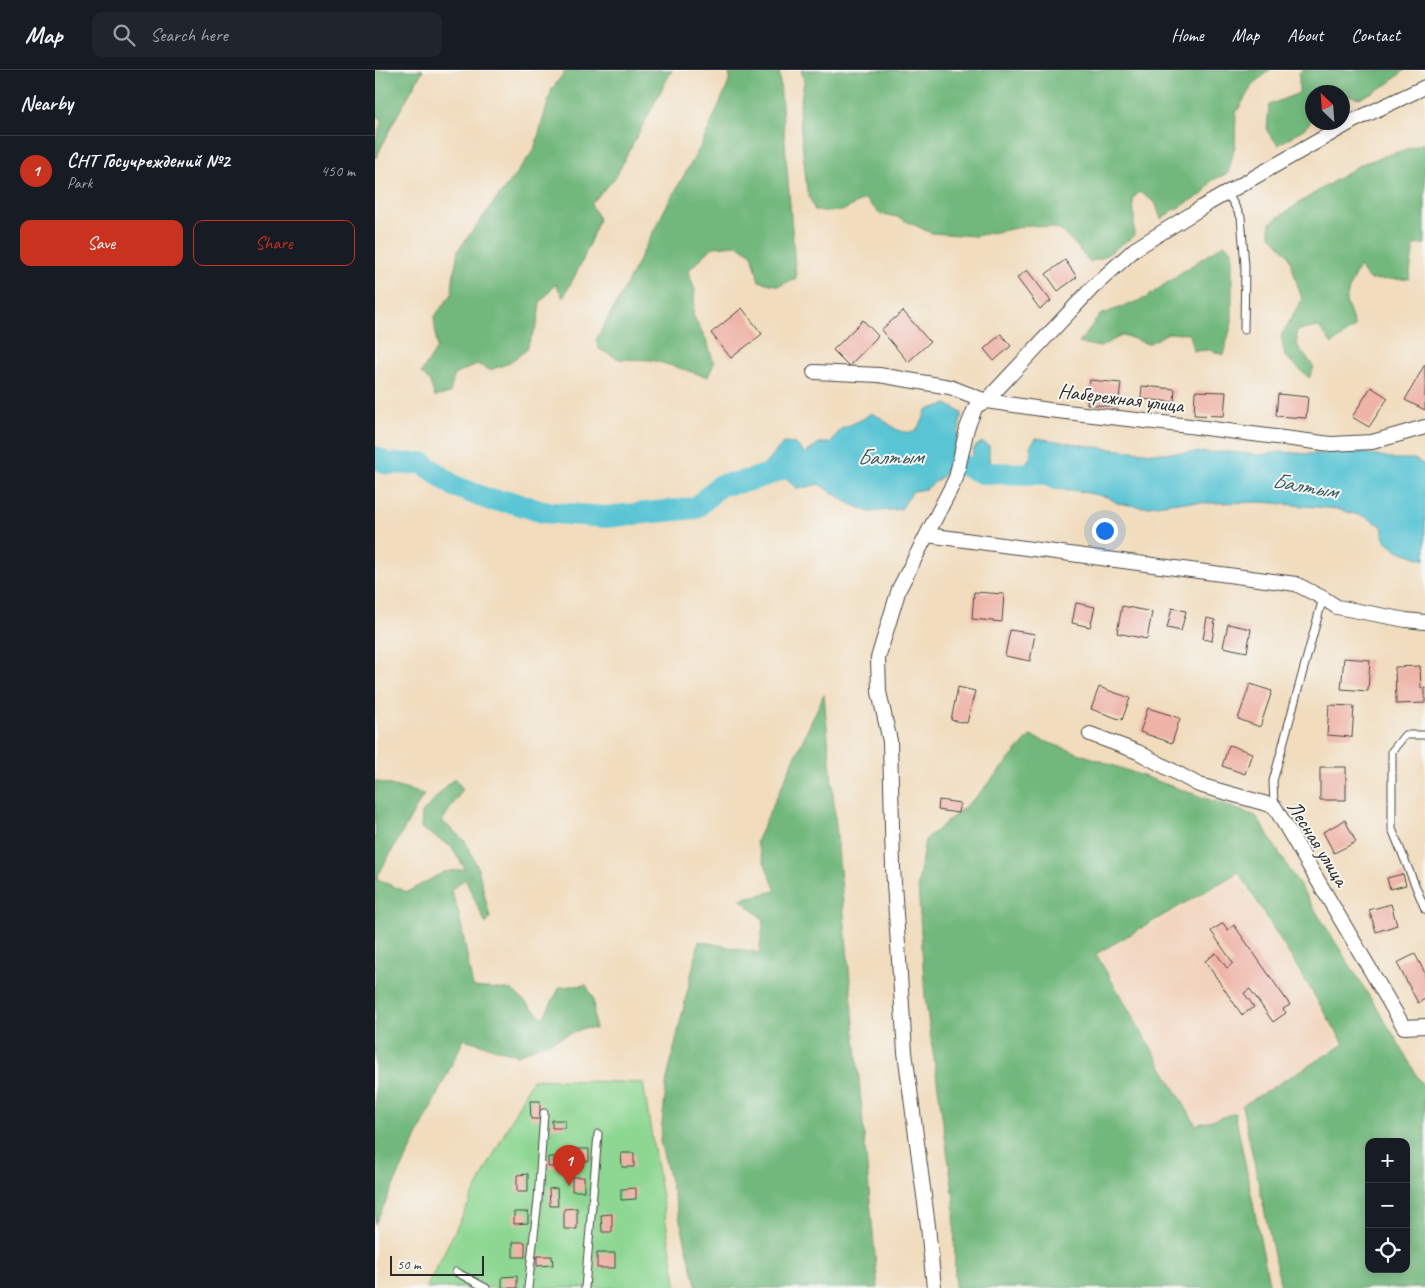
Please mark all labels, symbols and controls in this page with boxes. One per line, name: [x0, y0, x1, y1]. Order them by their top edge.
search box: [92, 12, 442, 57]
text: Map: [25, 20, 62, 50]
icon: search: [110, 21, 138, 49]
text: Search here: [150, 23, 228, 47]
text: Home: [1171, 24, 1204, 46]
text: Map: [1232, 24, 1259, 46]
text: About: [1287, 24, 1323, 46]
text: Contact: [1351, 24, 1400, 46]
north arrow: [1305, 85, 1350, 130]
text: Nearby: [20, 90, 73, 116]
text: СНТ Госучреждений №2: [67, 149, 230, 173]
text: 1: [32, 161, 40, 181]
text: 450 m: [321, 161, 355, 181]
text: Park: [67, 173, 92, 193]
button: Save: [20, 220, 183, 266]
button: Share: [193, 220, 355, 266]
street label: Набережная улица: [1057, 377, 1187, 419]
water label: Балтым: [857, 442, 927, 472]
water label: Балтым: [1270, 466, 1343, 506]
your location: [1092, 518, 1118, 544]
street label: Лесная улица: [1282, 795, 1356, 893]
map controls: [1365, 1138, 1410, 1273]
button: +: [1365, 1138, 1410, 1183]
pin: 1: [553, 1145, 585, 1186]
button: −: [1365, 1183, 1410, 1228]
button: locate: [1365, 1228, 1410, 1273]
scale bar: [390, 1253, 484, 1276]
text: 50 m: [397, 1256, 421, 1273]

